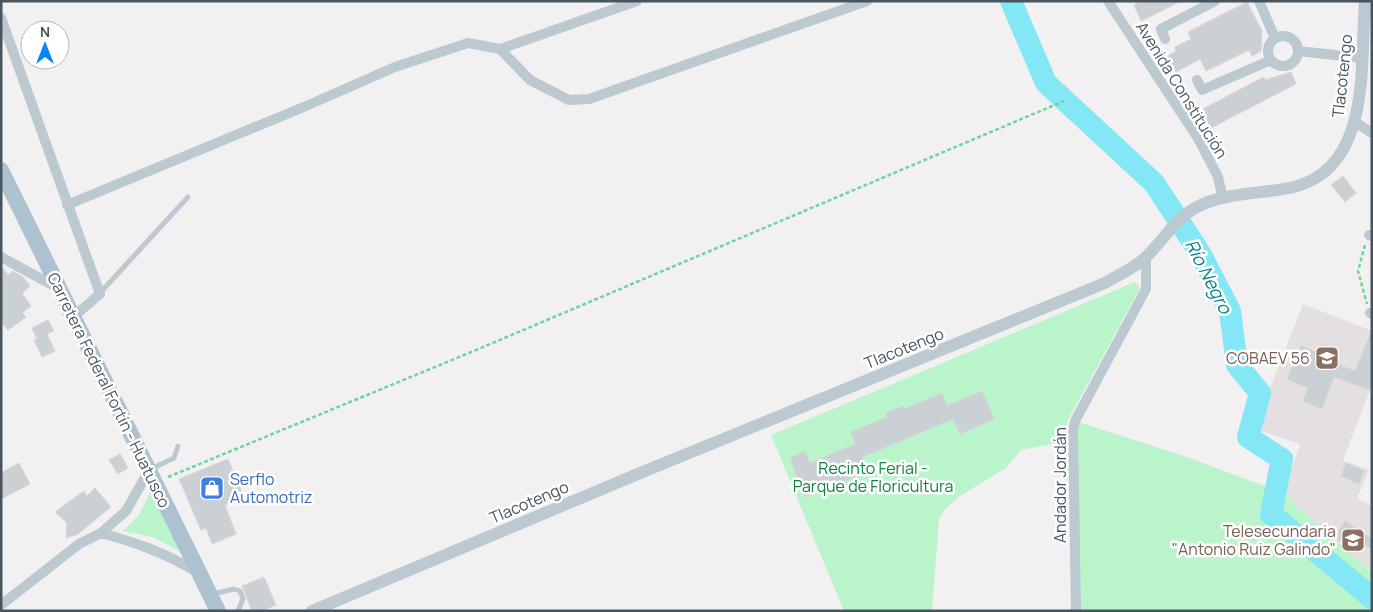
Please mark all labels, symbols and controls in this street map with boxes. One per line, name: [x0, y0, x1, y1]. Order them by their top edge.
street label: Avenida Constitución: [1131, 17, 1233, 163]
north arrow: [20, 20, 70, 70]
text: N: [40, 22, 50, 41]
street label: Tlacotengo: [1327, 33, 1357, 119]
water label: Río Negro: [1180, 235, 1239, 318]
street label: Carretera Federal Fortín - Huatusco: [42, 269, 176, 511]
street label: Tlacotengo: [861, 322, 947, 374]
school or university icon: COBAEV 56: [1314, 345, 1340, 371]
place label: COBAEV 56: [1226, 347, 1310, 369]
street label: Andador Jordán: [1049, 427, 1071, 543]
park label: Recinto Ferial - Parque de Floricultura: [793, 457, 953, 497]
place label: Serflo Automotriz: [230, 468, 313, 508]
shop icon: Serflo Automotriz: [199, 475, 225, 501]
street label: Tlacotengo: [486, 475, 572, 529]
place label: Telesecundaria "Antonio Ruiz Galindo": [1172, 520, 1336, 560]
school or university icon: Telesecundaria "Antonio Ruiz Galindo": [1340, 527, 1366, 553]

